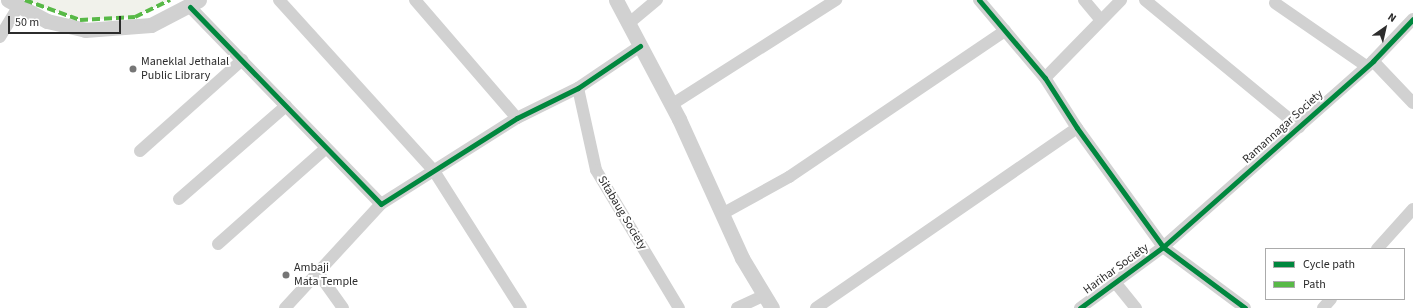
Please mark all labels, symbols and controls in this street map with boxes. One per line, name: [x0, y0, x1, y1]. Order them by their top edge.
scale bar: [10, 8, 123, 34]
north arrow: [1365, 8, 1405, 48]
text: N: [1385, 9, 1399, 26]
text: 50 m: [15, 14, 39, 31]
place label: Maneklal Jethalal Public Library: [141, 55, 229, 83]
marker: Maneklal Jethalal Public Library: [128, 64, 138, 74]
street label: Ramannagar Society: [1240, 87, 1326, 167]
street label: Sitabaug Society: [594, 173, 650, 253]
street label: Harihar Society: [1081, 241, 1151, 297]
legend: [1265, 248, 1405, 300]
text: Cycle path: [1303, 256, 1355, 273]
place label: Ambaji Mata Temple: [294, 261, 358, 289]
marker: Ambaji Mata Temple: [281, 270, 291, 280]
text: Path: [1303, 276, 1326, 293]

